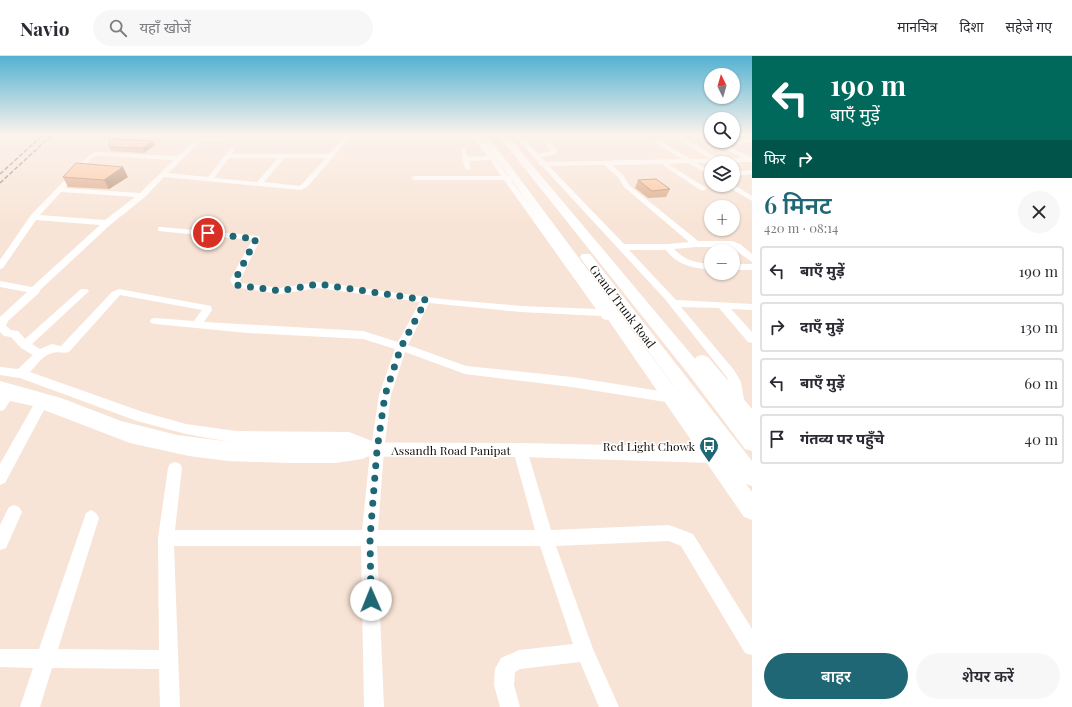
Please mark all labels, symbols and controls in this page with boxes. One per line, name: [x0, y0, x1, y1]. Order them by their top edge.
search box: [93, 10, 373, 46]
text: Navio: [20, 15, 69, 41]
icon: search: [107, 17, 129, 39]
text: यहाँ खोजें: [139, 17, 191, 37]
text: मानचित्र: [897, 17, 937, 36]
text: दिशा: [959, 17, 984, 36]
text: सहेजे गए: [1006, 17, 1052, 36]
text: 190 m: [830, 66, 906, 103]
north arrow: [704, 68, 740, 104]
map controls: [704, 68, 740, 280]
icon: left: [764, 72, 816, 124]
text: बाएँ मुड़ें: [830, 102, 880, 126]
button: search: [704, 112, 740, 148]
text: फिर: [764, 148, 786, 168]
icon: right: [794, 148, 816, 170]
button: layers: [704, 156, 740, 192]
text: 6 मिनट: [764, 188, 832, 220]
button: close: [1018, 191, 1060, 233]
button: +: [704, 200, 740, 236]
pin: [191, 216, 225, 250]
text: 420 m · 08:14: [764, 219, 838, 236]
icon: arrive: [197, 222, 219, 244]
button: −: [704, 244, 740, 280]
icon: left: [766, 260, 788, 282]
text: बाएँ मुड़ें: [800, 260, 845, 280]
street label: Grand Trunk Road: [586, 261, 660, 351]
text: 190 m: [1019, 261, 1058, 281]
icon: right: [766, 316, 788, 338]
text: दाएँ मुड़ें: [800, 316, 844, 336]
text: 130 m: [1020, 317, 1058, 337]
icon: left: [766, 372, 788, 394]
text: बाएँ मुड़ें: [800, 372, 845, 392]
text: 60 m: [1024, 373, 1058, 393]
icon: arrive: [766, 428, 788, 450]
text: गंतव्य पर पहुँचे: [800, 428, 884, 448]
text: 40 m: [1025, 429, 1058, 449]
bus stop icon: Red Light Chowk: [698, 435, 720, 463]
place label: Red Light Chowk: [603, 438, 695, 454]
street label: Assandh Road Panipat: [390, 442, 512, 458]
position arrow: [350, 579, 392, 621]
button: बाहर: [764, 653, 908, 699]
button: शेयर करें: [916, 653, 1060, 699]

